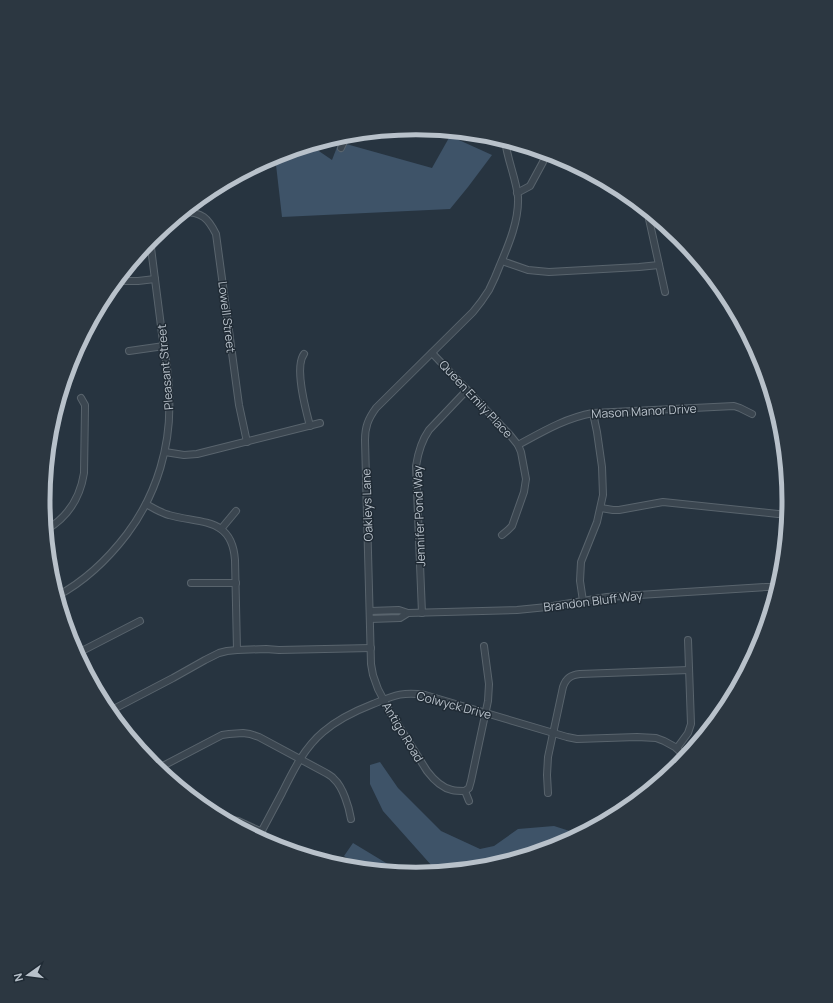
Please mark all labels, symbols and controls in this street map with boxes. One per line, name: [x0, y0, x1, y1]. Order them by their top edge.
street label: Lowell Street: [214, 280, 240, 354]
street label: Pleasant Street: [153, 323, 177, 411]
street label: Queen Emily Place: [435, 356, 517, 442]
street label: Mason Manor Drive: [591, 400, 697, 422]
street label: Jennifer Pond Way: [409, 464, 429, 567]
street label: Oakleys Lane: [357, 468, 377, 542]
street label: Brandon Bluff Way: [542, 586, 644, 616]
street label: Colwyck Drive: [415, 687, 493, 723]
street label: Antigo Road: [378, 699, 428, 765]
north arrow: [8, 955, 48, 995]
text: N: [10, 972, 26, 983]

